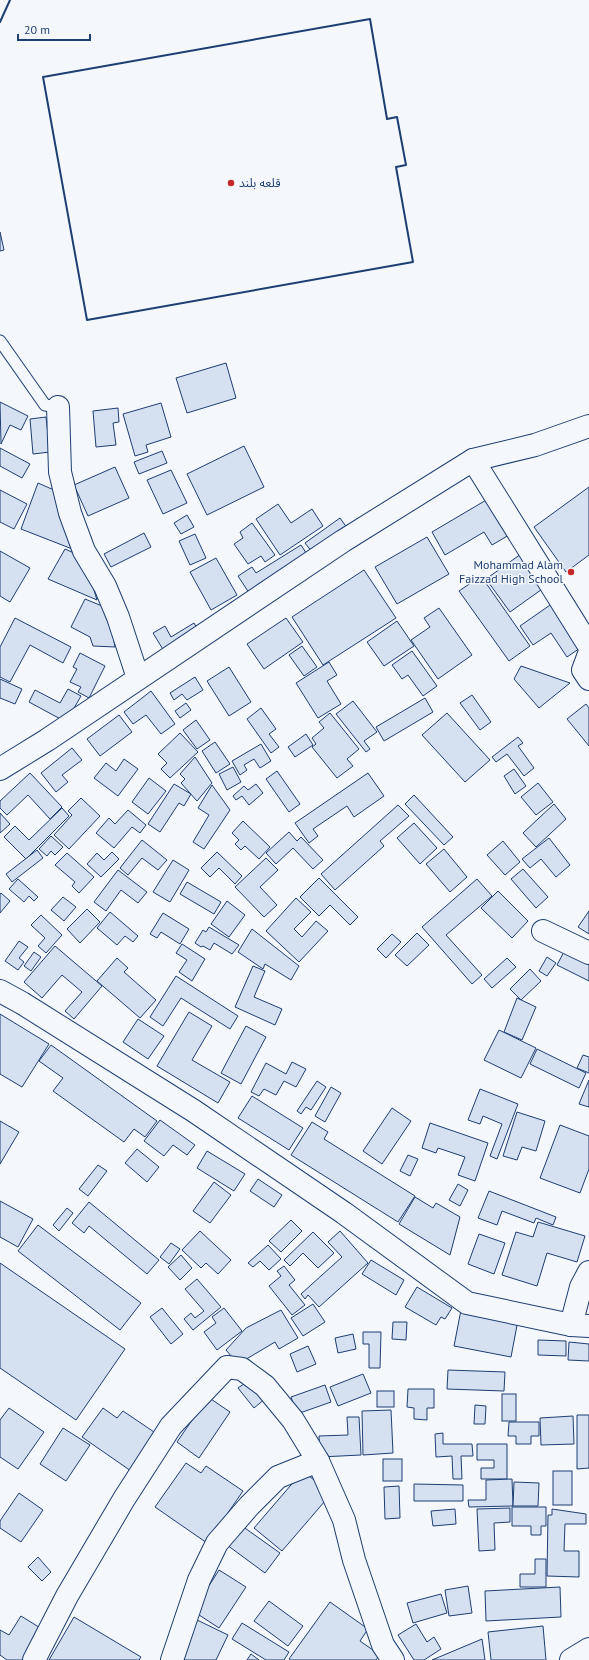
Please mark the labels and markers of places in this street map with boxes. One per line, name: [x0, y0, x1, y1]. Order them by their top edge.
place label: قلعه بلند: [239, 175, 281, 190]
marker: قلعه بلند: [226, 178, 236, 188]
place label: Mohammad Alam Faizzad High School: [459, 557, 563, 586]
marker: Mohammad Alam Faizzad High School: [566, 567, 576, 577]

